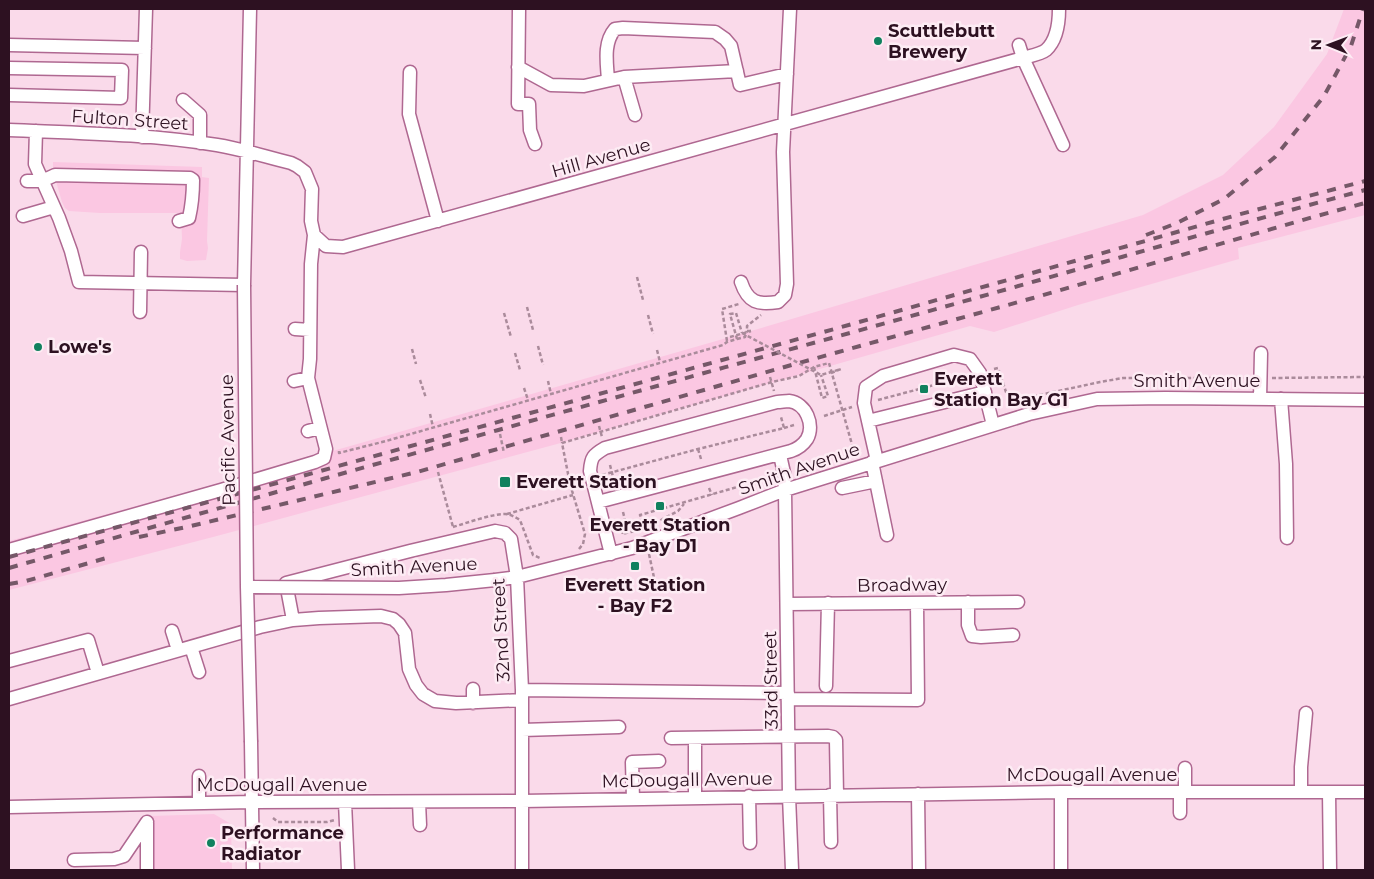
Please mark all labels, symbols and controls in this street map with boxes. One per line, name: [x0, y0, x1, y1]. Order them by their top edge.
place label: Scuttlebutt Brewery: [888, 20, 995, 63]
north arrow: [1304, 20, 1354, 70]
marker: Scuttlebutt Brewery: [872, 35, 884, 47]
text: N: [1307, 39, 1325, 51]
street label: Fulton Street: [71, 105, 189, 135]
street label: Hill Avenue: [549, 133, 653, 183]
place label: Lowe's: [48, 336, 112, 358]
marker: Lowe's: [32, 341, 44, 353]
place label: Everett Station Bay G1: [934, 368, 1068, 411]
street label: Smith Avenue: [1134, 370, 1261, 392]
street label: Pacific Avenue: [216, 374, 240, 506]
marker: Everett Station Bay G1: [918, 383, 930, 395]
street label: Smith Avenue: [735, 438, 863, 500]
place label: Everett Station: [516, 471, 657, 493]
marker: Everett Station: [498, 475, 512, 489]
marker: Everett Station - Bay D1: [654, 500, 666, 512]
place label: Everett Station - Bay D1: [590, 514, 730, 557]
street label: Smith Avenue: [350, 553, 478, 581]
marker: Everett Station - Bay F2: [629, 560, 641, 572]
street label: Broadway: [857, 573, 947, 597]
place label: Everett Station - Bay F2: [565, 574, 705, 617]
street label: 32nd Street: [487, 578, 515, 682]
street label: 33rd Street: [759, 631, 783, 729]
street label: McDougall Avenue: [1007, 764, 1178, 786]
street label: McDougall Avenue: [601, 768, 773, 792]
street label: McDougall Avenue: [197, 774, 368, 796]
place label: Performance Radiator: [221, 822, 344, 865]
marker: Performance Radiator: [205, 837, 217, 849]

